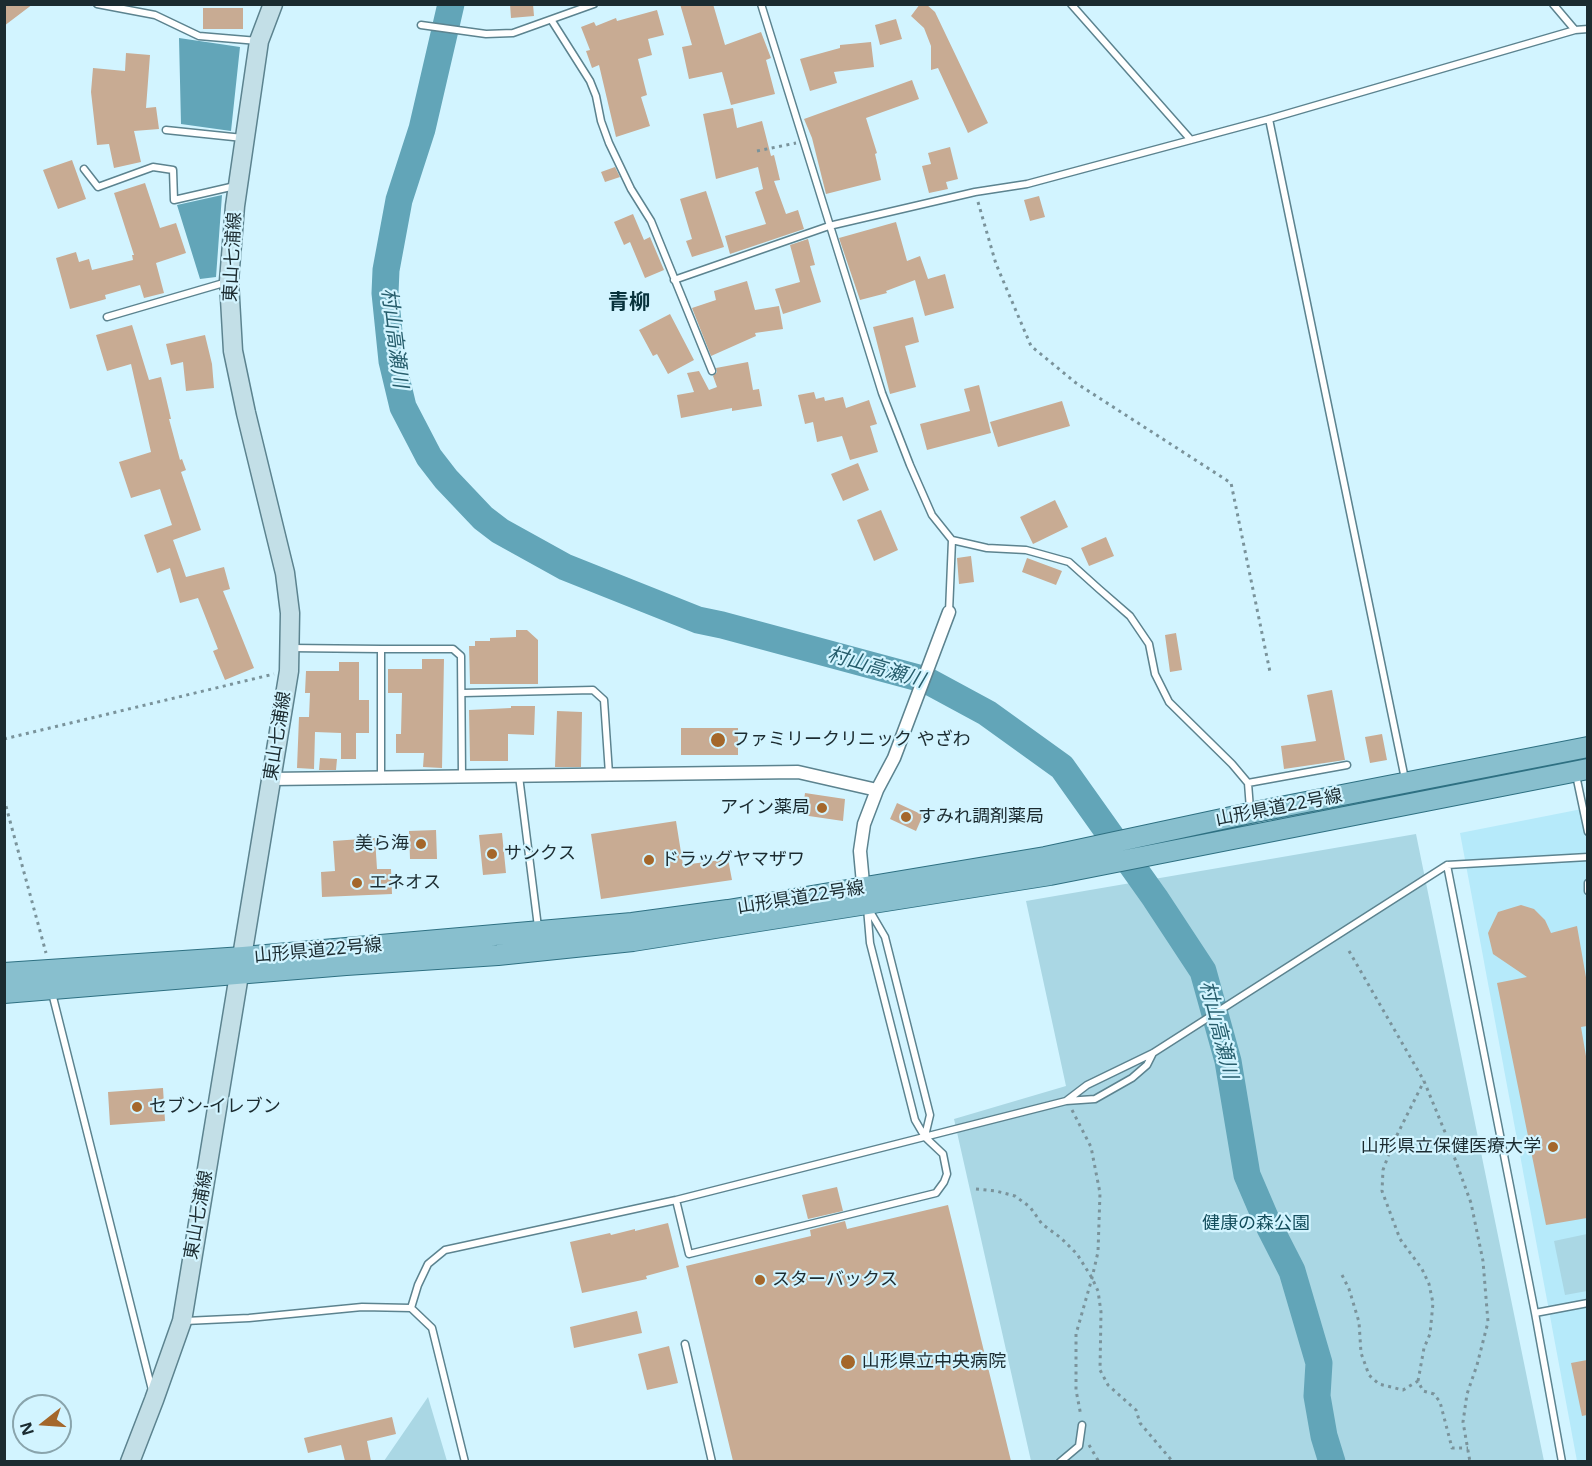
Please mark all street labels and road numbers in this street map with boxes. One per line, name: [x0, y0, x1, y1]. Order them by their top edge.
street label: 東山七浦線: [220, 211, 246, 303]
street label: 東山七浦線: [260, 690, 296, 782]
street label: 山形県道22号線: [1214, 785, 1344, 831]
street label: 山形県道22号線: [736, 877, 866, 919]
street label: 山形県道22号線: [253, 935, 383, 967]
street label: 東山七浦線: [181, 1169, 217, 1261]

